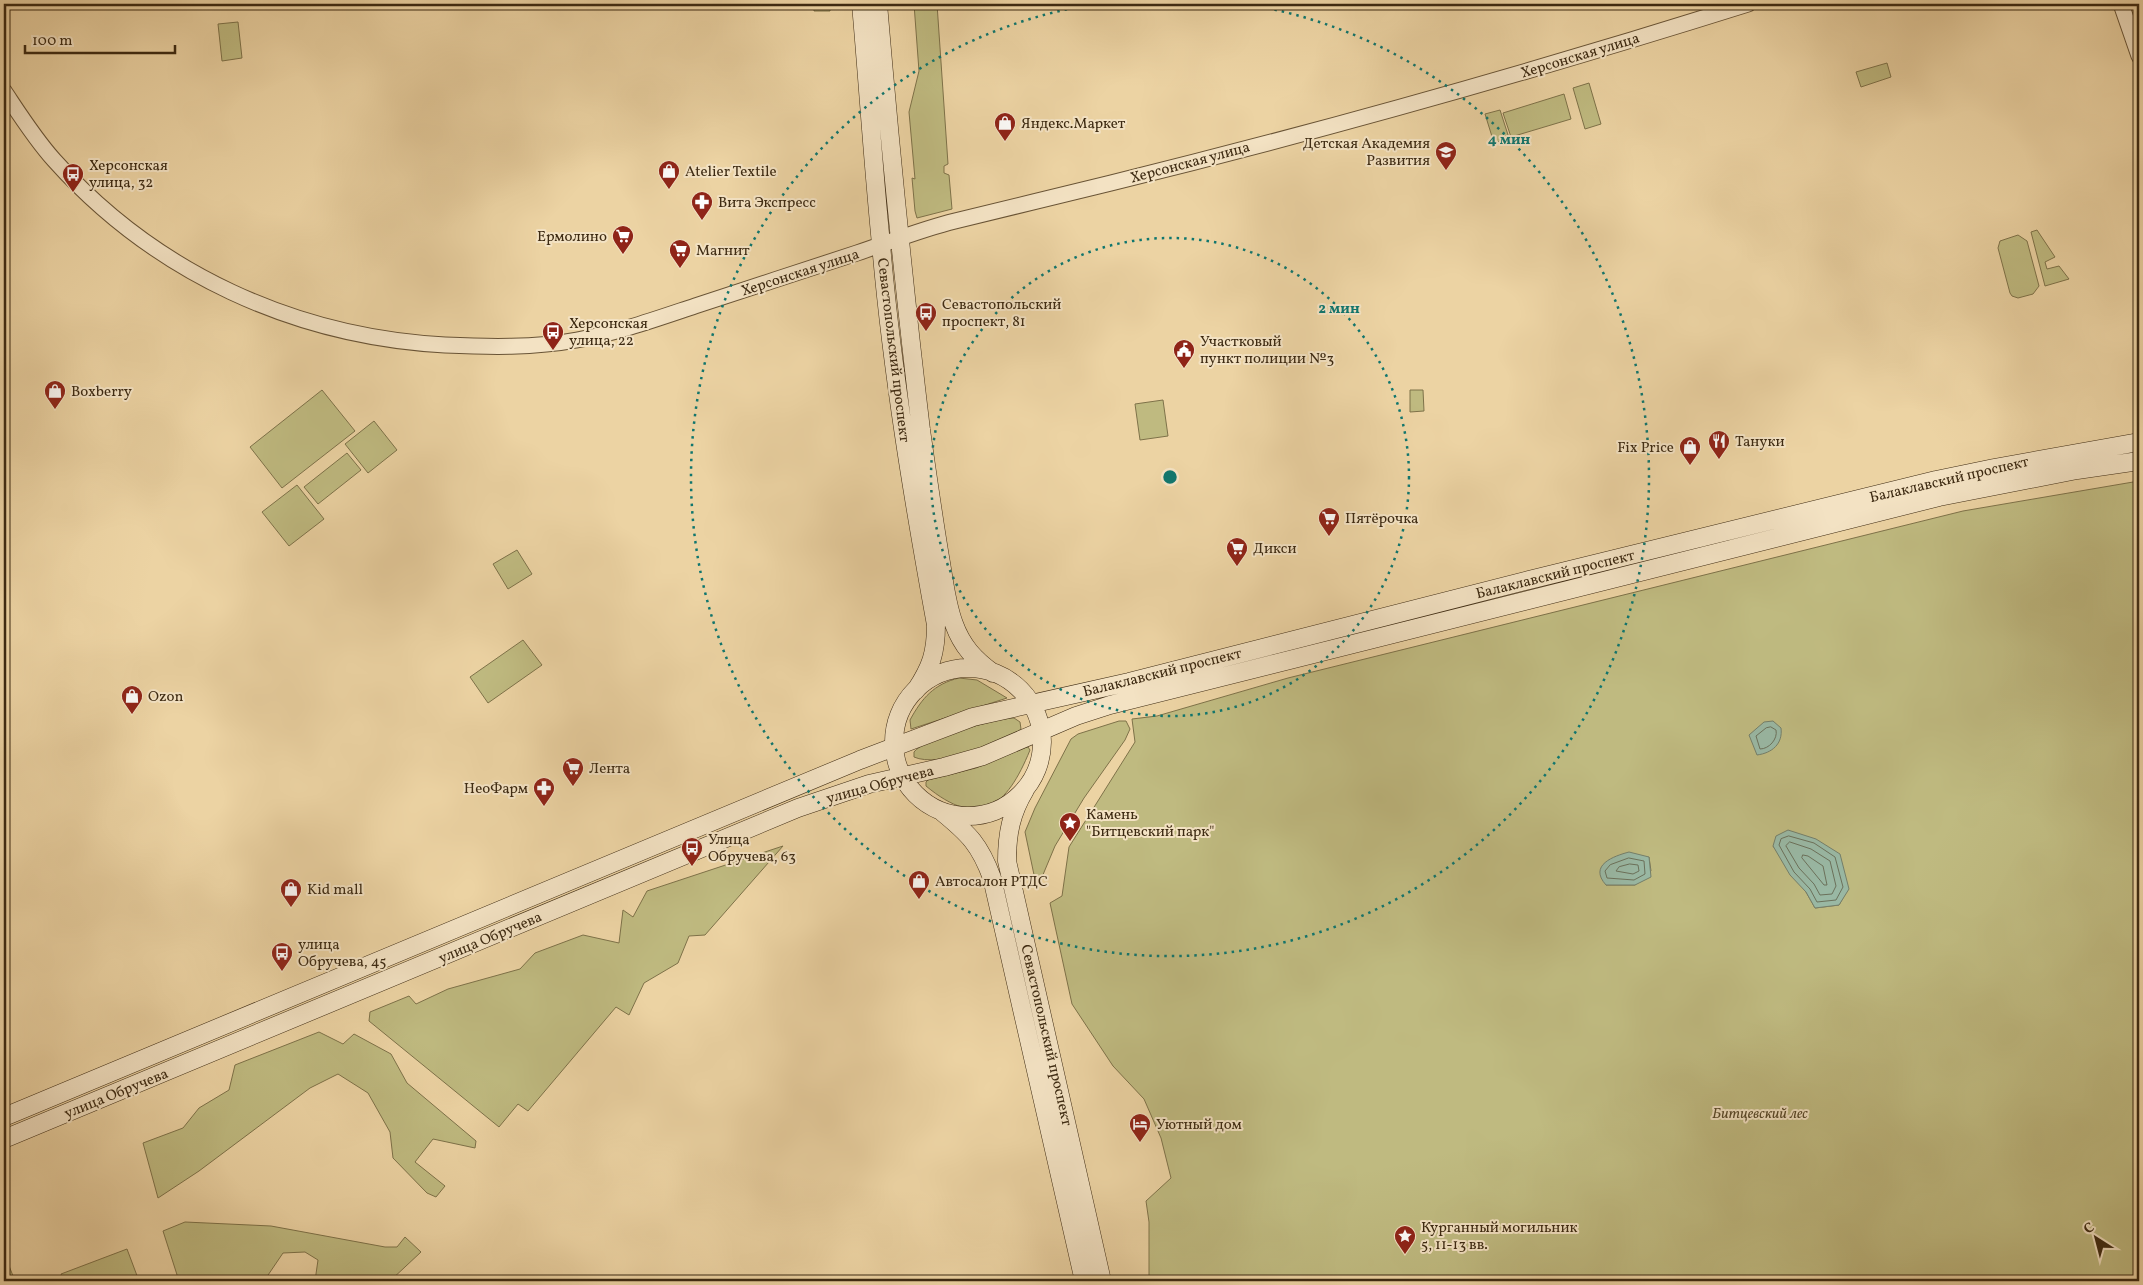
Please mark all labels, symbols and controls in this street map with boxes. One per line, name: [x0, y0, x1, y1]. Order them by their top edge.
scale bar: [25, 22, 175, 54]
street label: Херсонская улица: [1519, 28, 1642, 84]
text: 100 m: [32, 31, 72, 52]
shop icon: Яндекс.Маркет: [993, 111, 1017, 142]
place label: Яндекс.Маркет: [1021, 114, 1126, 135]
text: 4 мин: [1488, 130, 1531, 151]
place label: Детская Академия Развития: [1303, 134, 1430, 172]
street label: Херсонская улица: [1128, 137, 1253, 190]
school or university icon: Детская Академия Развития: [1434, 140, 1458, 171]
place label: Херсонская улица, 32: [89, 156, 168, 194]
shop icon: Atelier Textile: [657, 159, 681, 190]
bus stop icon: Херсонская улица, 32: [61, 162, 85, 193]
place label: Atelier Textile: [685, 162, 777, 183]
pharmacy icon: Вита Экспресс: [690, 190, 714, 221]
place label: Вита Экспресс: [718, 193, 816, 214]
supermarket icon: Ермолино: [611, 224, 635, 255]
place label: Ермолино: [537, 227, 607, 248]
supermarket icon: Магнит: [668, 238, 692, 269]
place label: Магнит: [696, 241, 750, 262]
street label: Херсонская улица: [739, 244, 862, 302]
street label: Севастопольский проспект: [871, 257, 914, 444]
place label: Севастопольский проспект, 81: [942, 295, 1061, 333]
text: 2 мин: [1318, 299, 1360, 320]
bus stop icon: Севастопольский проспект, 81: [914, 301, 938, 332]
place label: Херсонская улица, 22: [569, 314, 648, 352]
bus stop icon: Херсонская улица, 22: [541, 320, 565, 351]
place label: Участковый пункт полиции №3: [1200, 332, 1334, 370]
public building icon: Участковый пункт полиции №3: [1172, 338, 1196, 369]
shop icon: Boxberry: [43, 379, 67, 410]
place label: Boxberry: [71, 382, 132, 403]
restaurant icon: Тануки: [1707, 429, 1731, 460]
place label: Тануки: [1735, 432, 1785, 453]
shop icon: Fix Price: [1678, 435, 1702, 466]
place label: Fix Price: [1617, 438, 1674, 459]
street label: Балаклавский проспект: [1868, 452, 2031, 509]
centre of rings: [1161, 468, 1179, 486]
supermarket icon: Пятёрочка: [1317, 506, 1341, 537]
place label: Пятёрочка: [1345, 509, 1419, 530]
supermarket icon: Дикси: [1225, 536, 1249, 567]
place label: Дикси: [1253, 539, 1297, 560]
street label: Балаклавский проспект: [1474, 545, 1637, 605]
street label: Балаклавский проспект: [1081, 643, 1244, 703]
shop icon: Ozon: [120, 684, 144, 715]
place label: Ozon: [148, 687, 183, 708]
supermarket icon: Лента: [561, 756, 585, 787]
place label: Лента: [589, 759, 630, 780]
street label: улица Обручева: [824, 761, 937, 810]
pharmacy icon: НеоФарм: [532, 776, 556, 807]
place label: НеоФарм: [464, 779, 528, 800]
place label: Камень "Битцевский парк": [1086, 805, 1214, 843]
place icon: Камень "Битцевский парк": [1058, 811, 1082, 842]
place label: Улица Обручева, 63: [708, 830, 796, 868]
bus stop icon: Улица Обручева, 63: [680, 836, 704, 867]
shop icon: Автосалон РТДС: [907, 869, 931, 900]
place label: Автосалон РТДС: [935, 872, 1048, 893]
shop icon: Kid mall: [279, 877, 303, 908]
place label: Kid mall: [307, 880, 363, 901]
street label: улица Обручева: [436, 907, 546, 970]
place label: улица Обручева, 45: [298, 935, 386, 973]
bus stop icon: улица Обручева, 45: [270, 941, 294, 972]
street label: Севастопольский проспект: [1014, 942, 1077, 1129]
street label: улица Обручева: [61, 1064, 172, 1125]
park label: Битцевский лес: [1712, 1104, 1808, 1125]
hotel icon: Уютный дом: [1128, 1112, 1152, 1143]
place label: Уютный дом: [1156, 1115, 1242, 1136]
north arrow: [2070, 1212, 2120, 1262]
place label: Курганный могильник 5, 11-13 вв.: [1421, 1218, 1578, 1256]
text: С: [2080, 1218, 2098, 1239]
place icon: Курганный могильник 5, 11-13 вв.: [1393, 1224, 1417, 1255]

